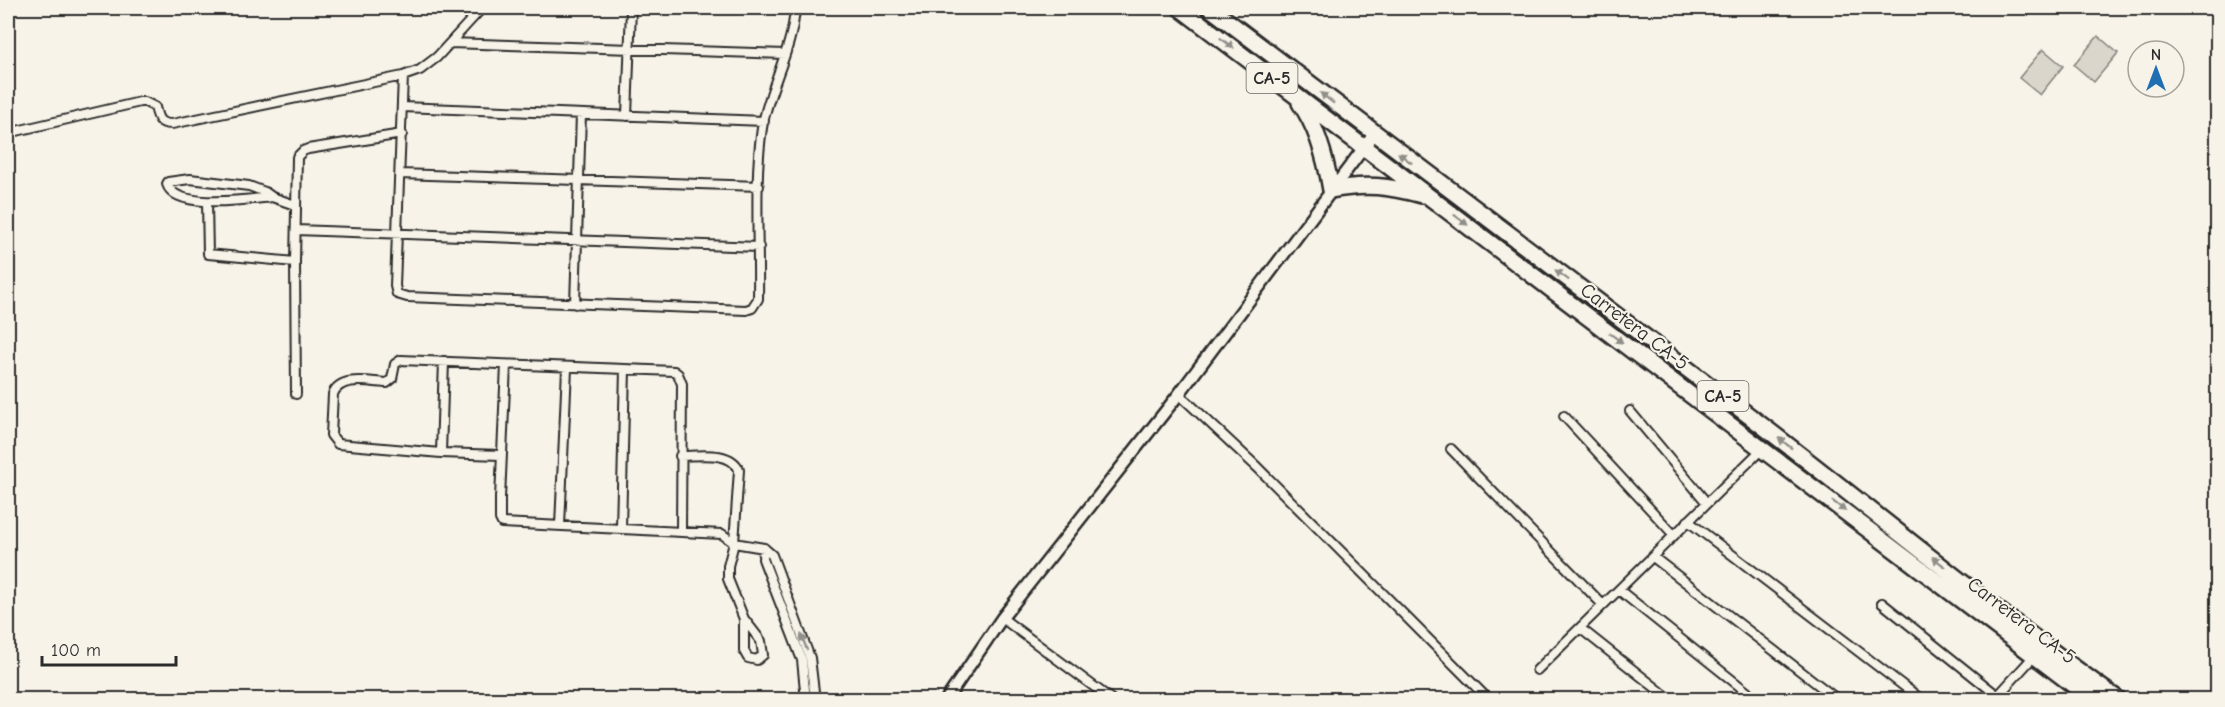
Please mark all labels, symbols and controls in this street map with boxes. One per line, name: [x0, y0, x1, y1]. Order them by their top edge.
one-way arrow: [1219, 37, 1235, 49]
north arrow: [2126, 39, 2186, 99]
text: N: [2151, 46, 2161, 64]
road number: CA-5: [1246, 63, 1298, 93]
one-way arrow: [1320, 93, 1335, 105]
one-way arrow: [1398, 152, 1414, 164]
one-way arrow: [1453, 214, 1468, 226]
one-way arrow: [1554, 269, 1570, 281]
street label: Carretera CA-5: [1576, 278, 1693, 375]
one-way arrow: [1608, 332, 1624, 344]
road number: CA-5: [1698, 381, 1748, 411]
one-way arrow: [1777, 437, 1792, 449]
one-way arrow: [1831, 500, 1847, 512]
one-way arrow: [1931, 557, 1946, 569]
street label: Carretera CA-5: [1963, 572, 2080, 669]
scale bar: [42, 629, 176, 667]
one-way arrow: [799, 633, 809, 651]
text: 100 m: [51, 640, 101, 661]

